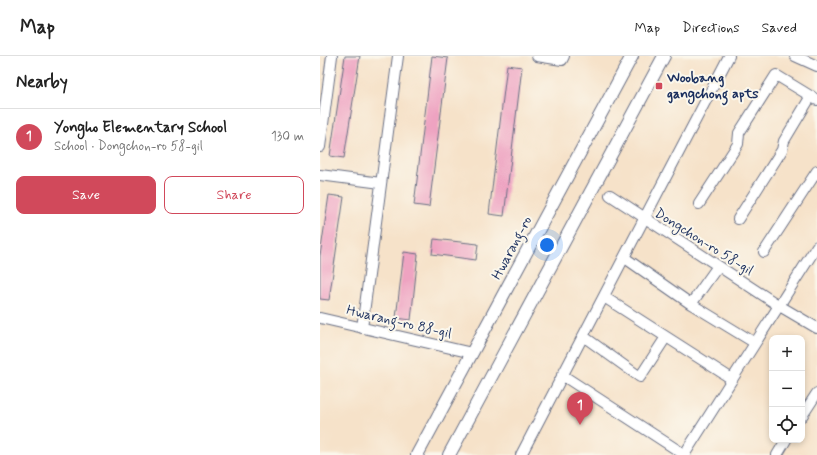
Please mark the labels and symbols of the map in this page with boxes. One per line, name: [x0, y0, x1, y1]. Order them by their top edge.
place label: Woobang gangchong apts: [666, 69, 759, 106]
marker: Woobang gangchong apts: [654, 81, 664, 91]
street label: Dongchon-ro 58-gil: [651, 204, 757, 281]
street label: Hwarang-ro: [488, 213, 538, 284]
your location: [537, 235, 557, 255]
street label: Hwarang-ro 88-gil: [344, 301, 453, 345]
pin: 1: [567, 392, 593, 425]

